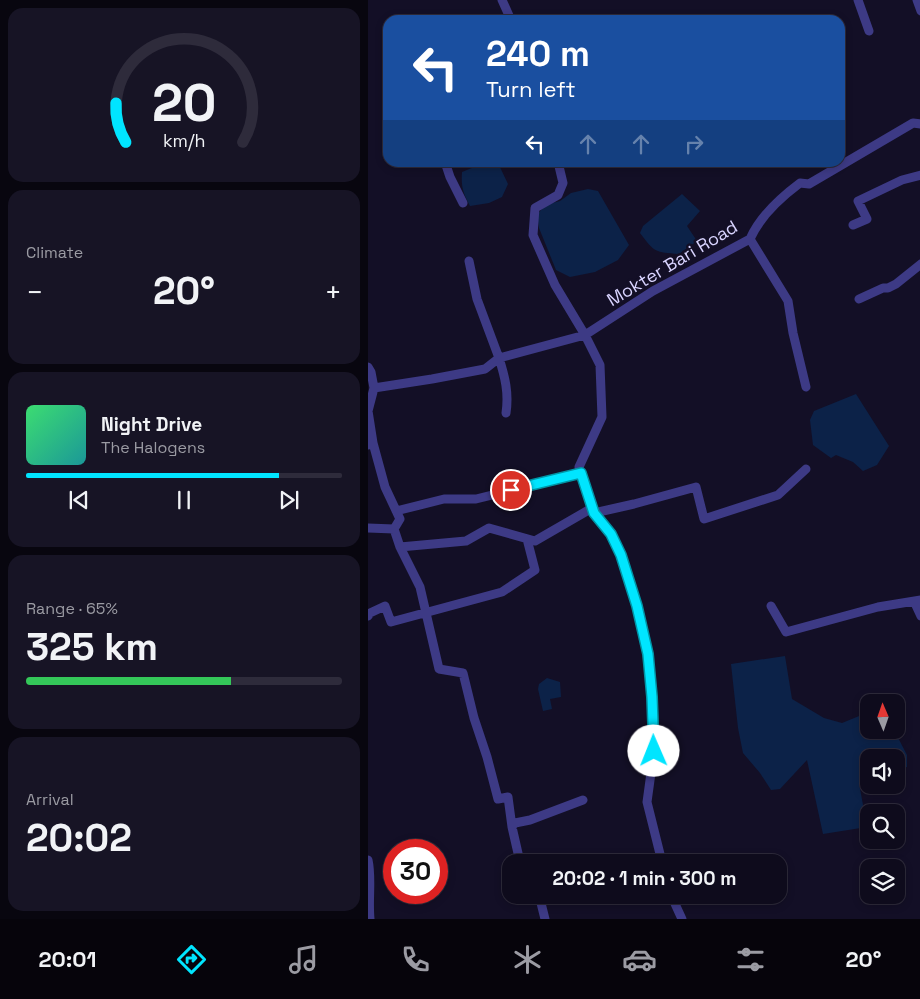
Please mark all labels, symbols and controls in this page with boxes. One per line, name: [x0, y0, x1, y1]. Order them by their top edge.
text: 240 m: [486, 32, 590, 76]
icon: left: [403, 35, 468, 100]
text: 20: [152, 70, 216, 136]
text: Turn left: [486, 75, 576, 103]
text: km/h: [163, 129, 205, 152]
icon: left: [521, 130, 549, 158]
icon: ahead: [574, 130, 602, 158]
icon: ahead: [627, 130, 655, 158]
icon: right: [680, 130, 708, 158]
street label: Mokter Bari Road: [602, 215, 742, 311]
text: Climate: [26, 242, 83, 263]
text: 20°: [153, 267, 215, 315]
text: −: [26, 274, 43, 310]
text: +: [325, 274, 342, 310]
text: Night Drive: [101, 412, 202, 437]
text: The Halogens: [101, 437, 205, 458]
pin: [490, 469, 532, 511]
icon: arrive: [497, 476, 525, 504]
icon: previous: [65, 486, 93, 514]
icon: pause: [170, 486, 198, 514]
icon: next: [275, 486, 303, 514]
text: Range · 65%: [26, 598, 118, 619]
text: 325 km: [26, 623, 158, 671]
north arrow: [860, 694, 906, 739]
map controls: [860, 694, 905, 904]
position arrow: [627, 724, 679, 776]
button: sound: [860, 749, 905, 794]
text: Arrival: [26, 789, 74, 810]
button: search: [860, 804, 905, 849]
text: 20:02: [26, 814, 132, 862]
speed limit sign: 30: [383, 839, 448, 904]
button: layers: [860, 859, 905, 904]
text: 20:02 · 1 min · 300 m: [552, 866, 737, 891]
icon: directions: [174, 942, 209, 977]
icon: music: [286, 942, 321, 977]
icon: phone: [398, 942, 433, 977]
icon: climate: [510, 942, 545, 977]
icon: car: [622, 942, 657, 977]
icon: filters: [733, 942, 768, 977]
text: 20:01: [38, 945, 97, 973]
text: 20°: [845, 945, 881, 973]

